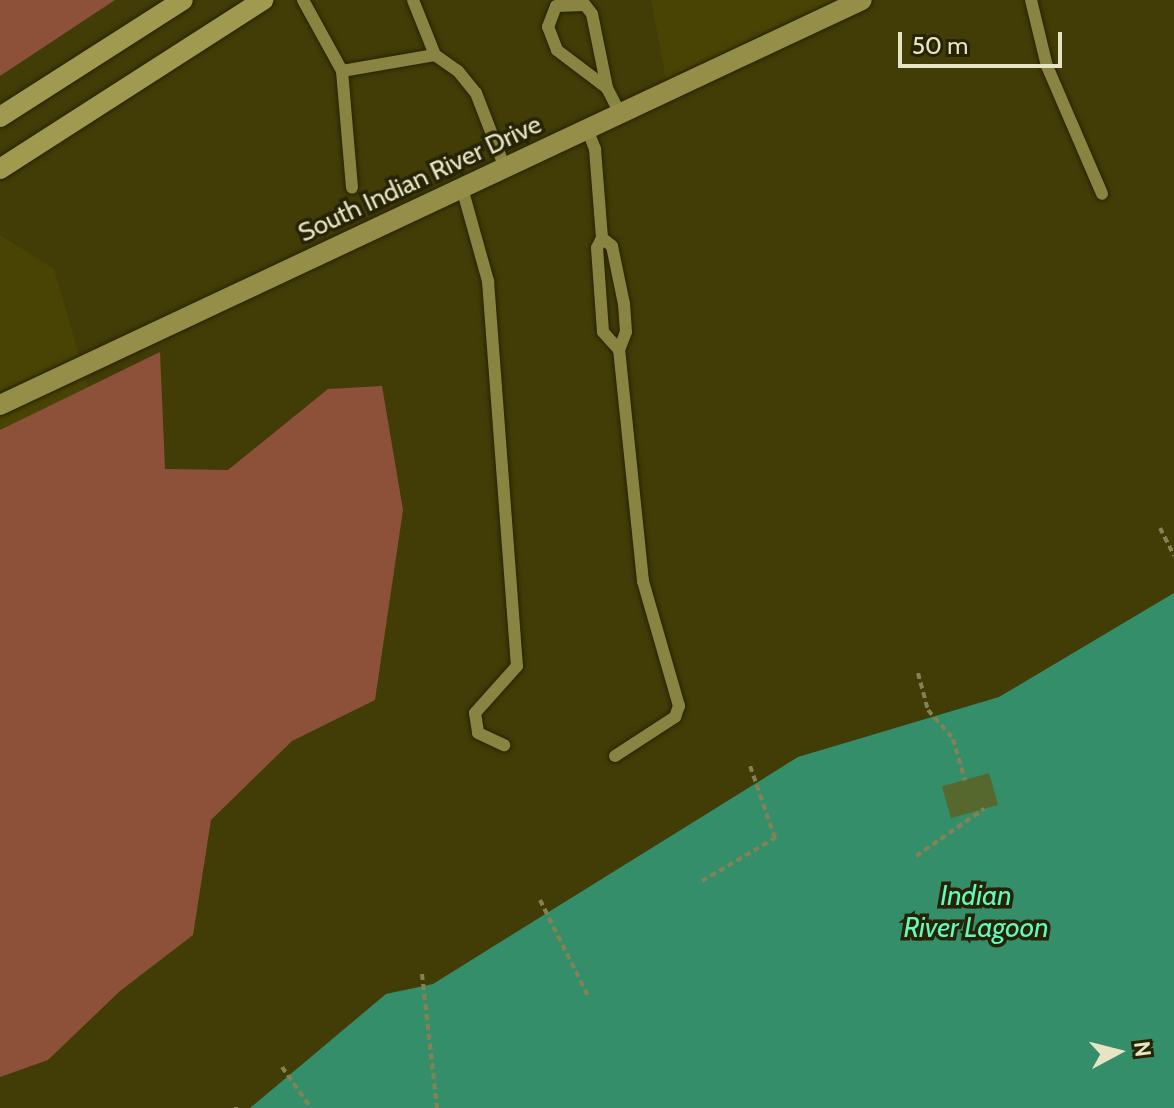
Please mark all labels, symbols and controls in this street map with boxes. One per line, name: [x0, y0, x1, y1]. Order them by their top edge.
scale bar: [902, 16, 1066, 66]
text: 50 m: [912, 31, 968, 60]
street label: South Indian River Drive: [293, 109, 547, 249]
water label: Indian River Lagoon: [903, 878, 1049, 944]
north arrow: [1078, 1012, 1158, 1092]
text: N: [1128, 1040, 1157, 1058]

